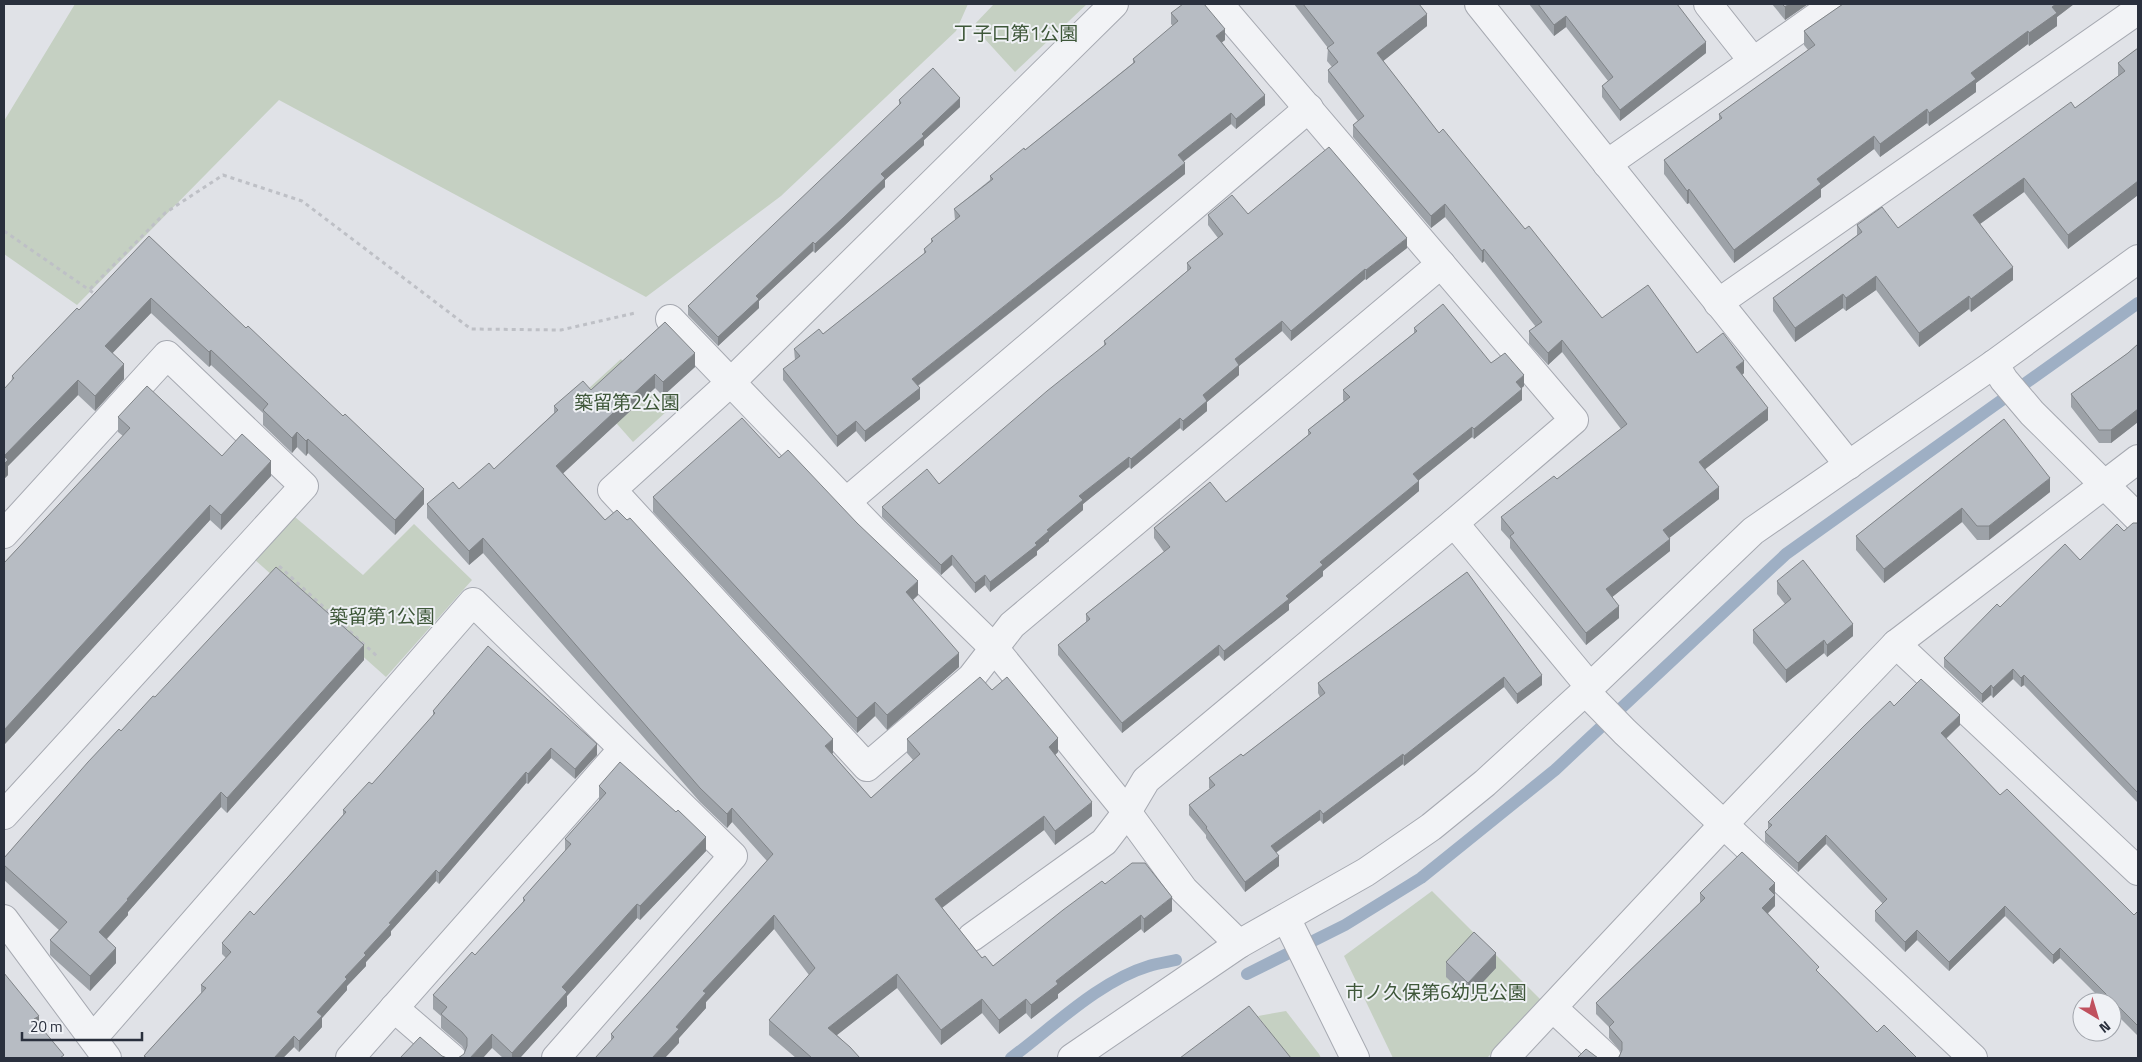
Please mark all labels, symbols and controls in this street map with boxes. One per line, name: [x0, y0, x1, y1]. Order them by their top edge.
park label: 丁子口第1公園: [954, 18, 1078, 47]
park label: 築留第2公園: [574, 387, 680, 416]
park label: 築留第1公園: [329, 601, 435, 630]
park label: 市ノ久保第6幼児公園: [1345, 977, 1527, 1006]
north arrow: [2072, 992, 2122, 1042]
scale bar: [22, 1010, 142, 1042]
text: 20 m: [30, 1015, 63, 1038]
text: N: [2095, 1016, 2116, 1039]

